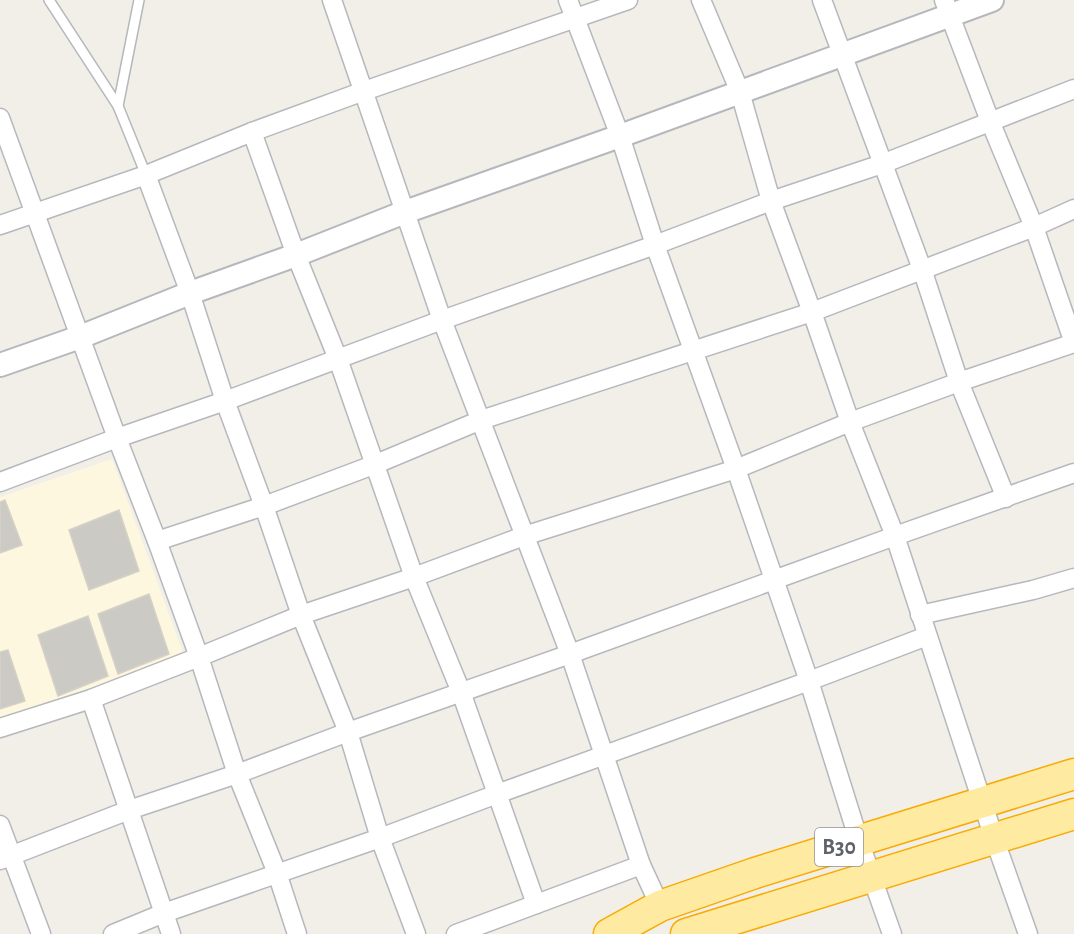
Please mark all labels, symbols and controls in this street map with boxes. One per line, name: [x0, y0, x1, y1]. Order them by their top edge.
road number: B30: [815, 828, 863, 866]

